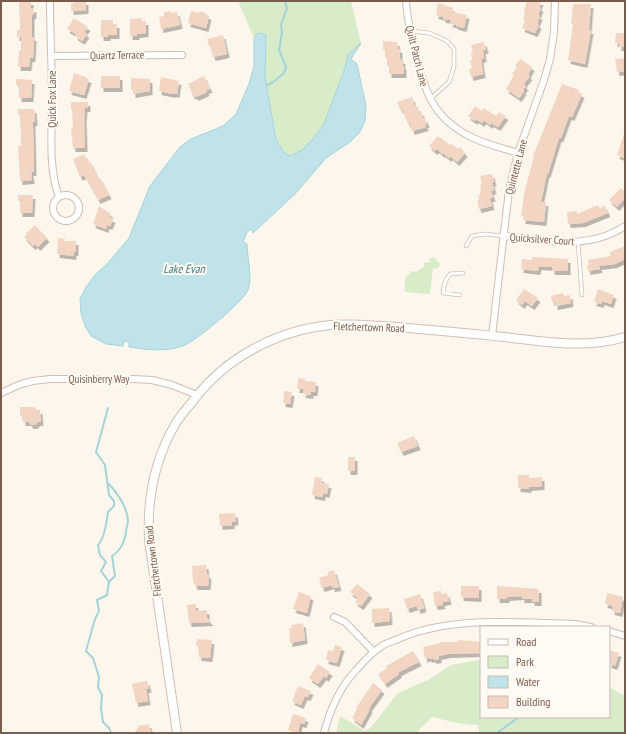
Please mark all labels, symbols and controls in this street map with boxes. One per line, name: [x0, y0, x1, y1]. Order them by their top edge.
street label: Quilt Patch Lane: [403, 24, 431, 88]
street label: Quartz Terrace: [90, 48, 145, 62]
street label: Quick Fox Lane: [45, 70, 59, 128]
street label: Quintette Lane: [502, 137, 530, 196]
street label: Quicksilver Court: [509, 230, 575, 248]
water label: Lake Evan: [163, 261, 205, 276]
street label: Fletchertown Road: [333, 319, 405, 335]
street label: Quisinberry Way: [68, 372, 130, 386]
street label: Fletchertown Road: [142, 525, 164, 597]
legend: [480, 626, 610, 718]
text: Road: [516, 634, 536, 649]
text: Park: [516, 654, 534, 669]
text: Water: [516, 674, 541, 689]
text: Building: [516, 694, 551, 709]

